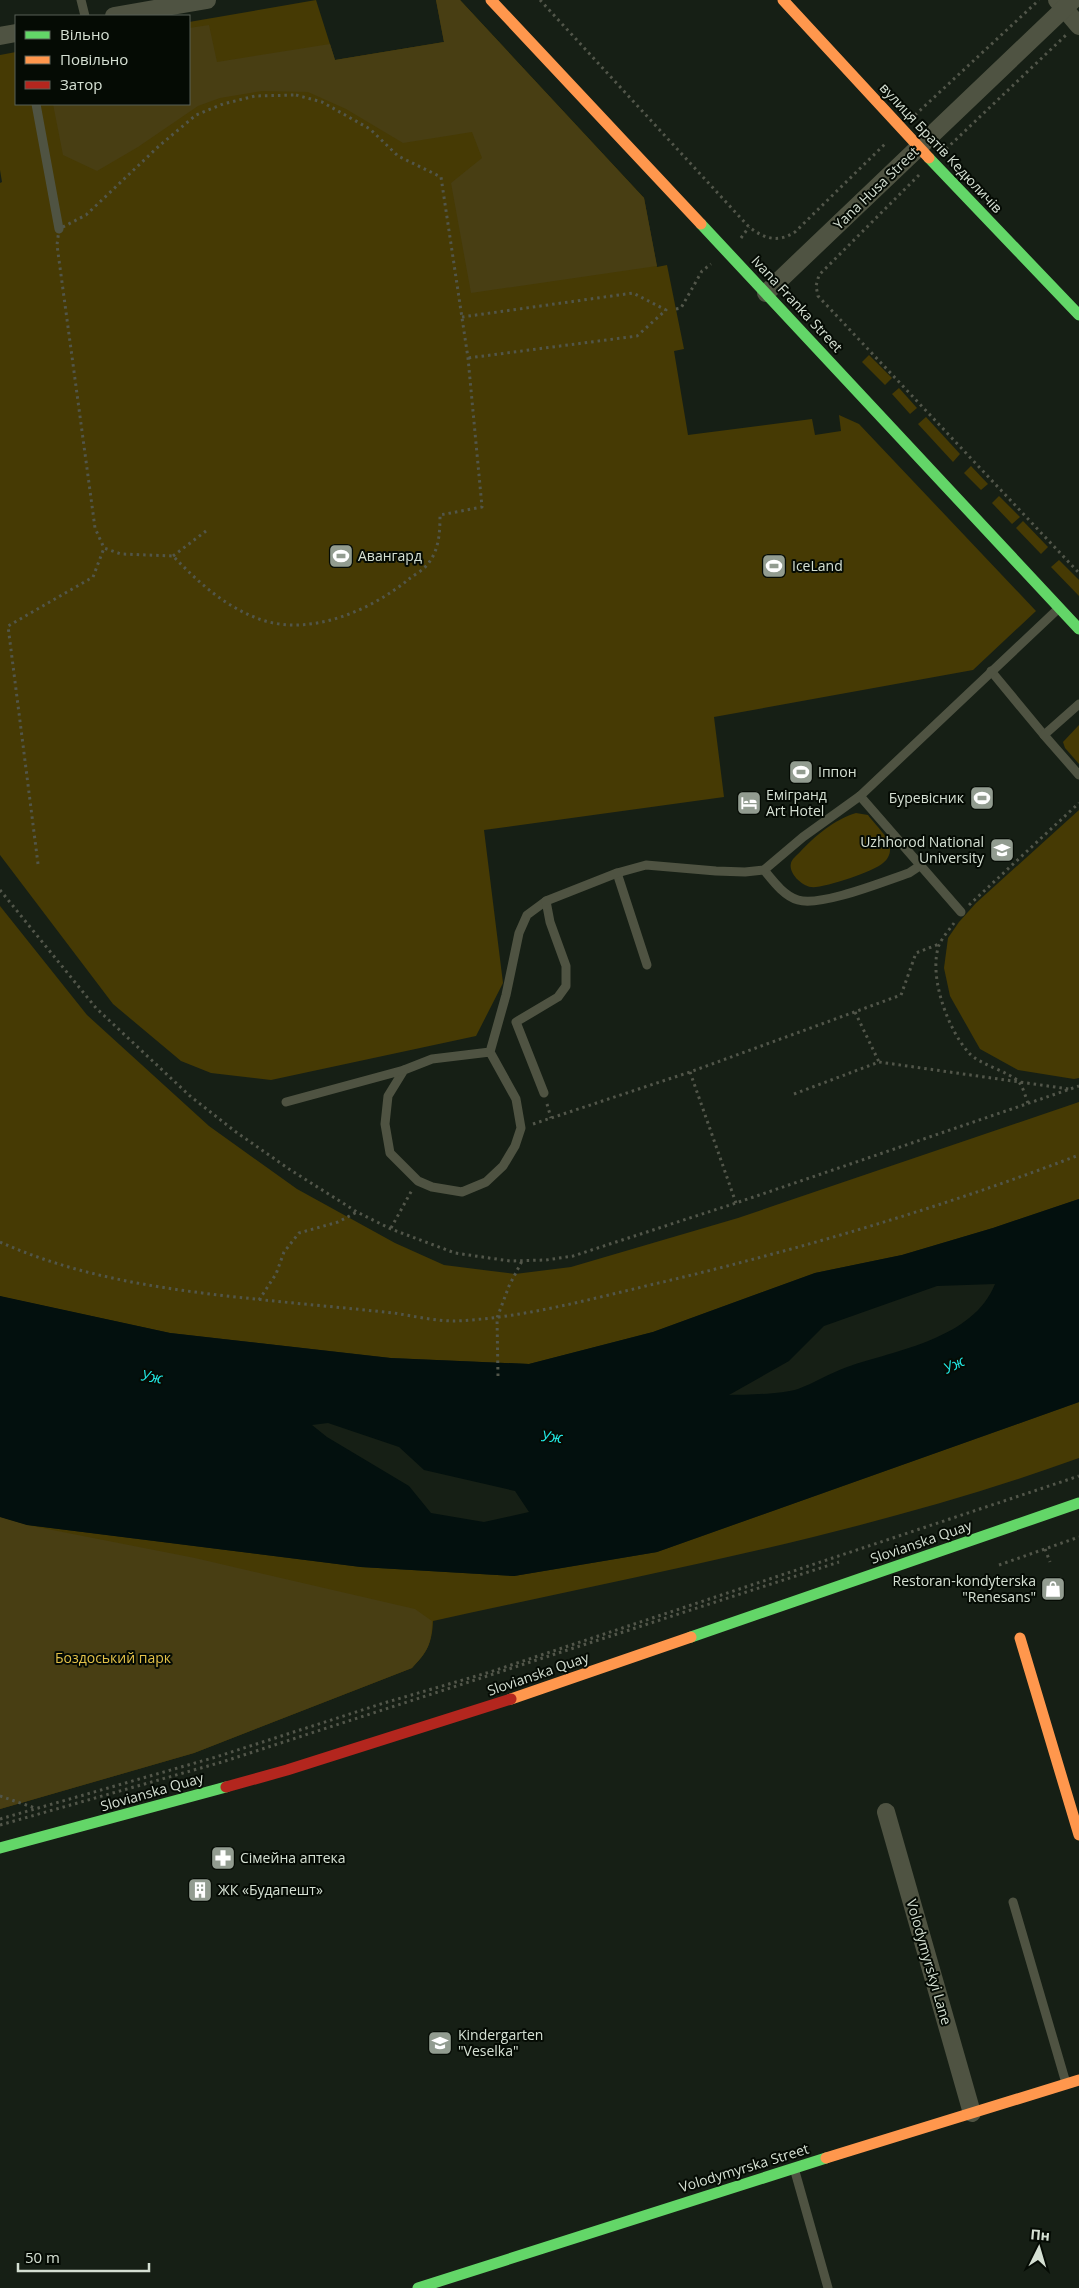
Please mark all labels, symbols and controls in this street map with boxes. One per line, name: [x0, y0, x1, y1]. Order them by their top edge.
legend: [15, 15, 190, 105]
text: Вільно: [60, 24, 109, 44]
text: Повільно: [60, 49, 128, 69]
text: Затор: [60, 74, 102, 94]
street label: вулиця Братів Кедюличів: [876, 78, 1007, 217]
street label: Yana Husa Street: [829, 142, 922, 233]
street label: Ivana Franka Street: [747, 251, 847, 356]
sports icon: Авангард: [328, 543, 354, 569]
place label: Авангард: [358, 546, 422, 565]
sports icon: IceLand: [761, 553, 787, 579]
place label: IceLand: [792, 556, 843, 575]
sports icon: Іппон: [788, 759, 814, 785]
place label: Іппон: [818, 762, 857, 781]
place label: Емігранд Art Hotel: [766, 785, 827, 820]
sports icon: Буревісник: [969, 785, 995, 811]
place label: Буревісник: [889, 788, 965, 807]
hotel icon: Емігранд Art Hotel: [736, 790, 762, 816]
place label: Uzhhorod National University: [860, 832, 985, 867]
school or university icon: Uzhhorod National University: [989, 837, 1015, 863]
water label: Уж: [939, 1350, 968, 1378]
water label: Уж: [139, 1364, 165, 1388]
water label: Уж: [540, 1425, 564, 1447]
street label: Slovianska Quay: [868, 1515, 975, 1568]
place label: Restoran-kondyterska "Renesans": [893, 1571, 1036, 1606]
shop icon: Restoran-kondyterska "Renesans": [1040, 1576, 1066, 1602]
street label: Slovianska Quay: [485, 1647, 592, 1700]
park label: Боздоський парк: [55, 1648, 172, 1667]
street label: Slovianska Quay: [98, 1767, 206, 1815]
pharmacy icon: Сімейна аптека: [210, 1845, 236, 1871]
place label: Сімейна аптека: [240, 1848, 346, 1867]
building icon: ЖК «Будапешт»: [187, 1877, 213, 1903]
place label: ЖК «Будапешт»: [218, 1880, 323, 1899]
street label: Volodymyrskyi Lane: [902, 1897, 957, 2027]
place label: Kindergarten "Veselka": [458, 2025, 543, 2060]
school or university icon: Kindergarten "Veselka": [427, 2030, 453, 2056]
street label: Volodymyrska Street: [677, 2139, 811, 2196]
north arrow: [1014, 2223, 1064, 2273]
text: Пн: [1030, 2224, 1051, 2245]
scale bar: [18, 2240, 149, 2272]
text: 50 m: [25, 2247, 60, 2267]

